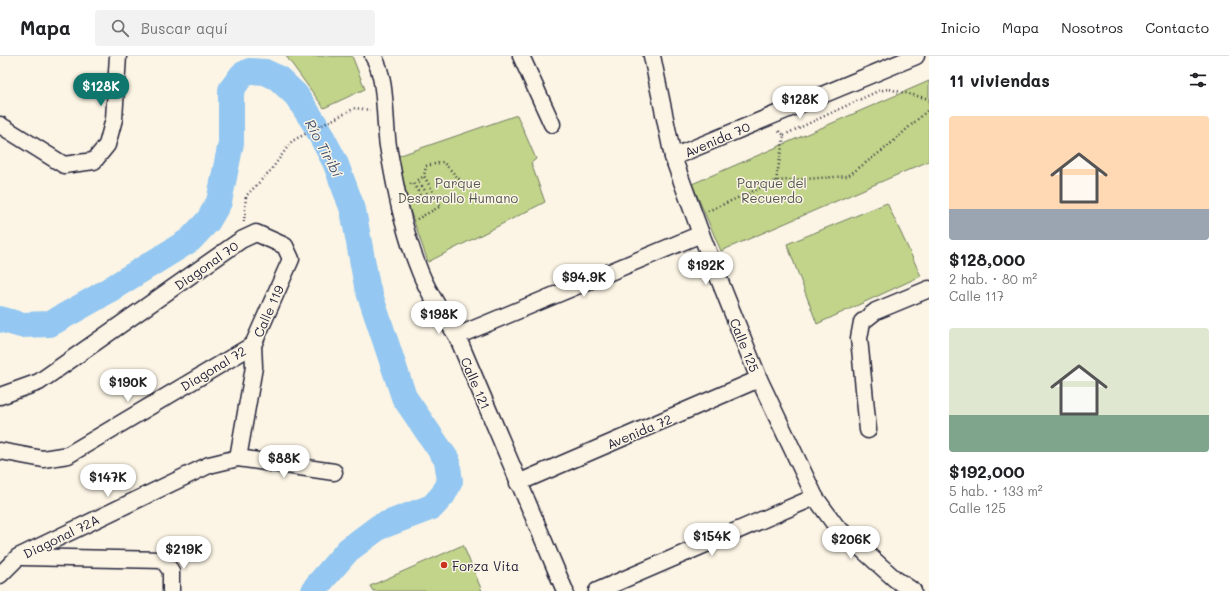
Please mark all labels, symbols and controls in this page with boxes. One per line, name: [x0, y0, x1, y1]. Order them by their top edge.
search box: [95, 10, 375, 46]
text: Mapa: [20, 15, 71, 40]
icon: search: [109, 17, 131, 39]
text: Buscar aquí: [141, 18, 228, 38]
text: Inicio: [941, 18, 980, 37]
text: Mapa: [1002, 18, 1039, 37]
text: Nosotros: [1061, 18, 1123, 37]
text: Contacto: [1145, 18, 1209, 37]
text: 11 viviendas: [949, 69, 1050, 91]
icon: filters: [1187, 69, 1209, 91]
pin: $128K: [73, 73, 129, 107]
text: $128K: [82, 77, 120, 94]
pin: $128K: [772, 86, 828, 120]
text: $128K: [781, 90, 819, 107]
water label: Río Tiribí: [301, 116, 347, 181]
street label: Avenida 70: [682, 118, 752, 160]
icon: home: [1043, 142, 1115, 214]
park label: Parque Desarrollo Humano: [398, 174, 518, 206]
park label: Parque del Recuerdo: [737, 174, 807, 206]
street label: Diagonal 70: [171, 237, 241, 293]
text: $128,000: [949, 248, 1025, 270]
pin: $192K: [678, 252, 734, 286]
text: $192K: [687, 256, 725, 273]
pin: $94.9K: [551, 264, 617, 298]
text: $94.9K: [562, 268, 606, 285]
text: 2 hab. · 80 m²: [949, 270, 1037, 287]
street label: Calle 119: [249, 282, 287, 340]
text: Calle 117: [949, 287, 1004, 304]
pin: $198K: [411, 301, 467, 335]
text: $198K: [420, 305, 458, 322]
street label: Calle 125: [726, 316, 764, 374]
street label: Diagonal 72: [177, 342, 249, 394]
street label: Calle 121: [457, 354, 495, 412]
icon: home: [1043, 354, 1115, 426]
pin: $190K: [100, 369, 156, 403]
text: $190K: [109, 373, 147, 390]
street label: Avenida 72: [604, 410, 674, 452]
pin: $88K: [260, 445, 308, 479]
text: $88K: [268, 449, 300, 466]
text: $192,000: [949, 460, 1025, 482]
pin: $147K: [80, 464, 136, 498]
text: $147K: [89, 468, 127, 485]
text: 5 hab. · 133 m²: [949, 482, 1043, 499]
text: Calle 125: [949, 499, 1006, 516]
street label: Diagonal 72A: [20, 510, 102, 562]
pin: $154K: [684, 523, 740, 557]
pin: $206K: [823, 526, 879, 560]
text: $154K: [693, 527, 731, 544]
text: $206K: [831, 530, 871, 547]
pin: $219K: [156, 536, 212, 570]
text: $219K: [165, 540, 203, 557]
place label: Forza Vita: [452, 557, 519, 574]
marker: Forza Vita: [439, 560, 449, 570]

